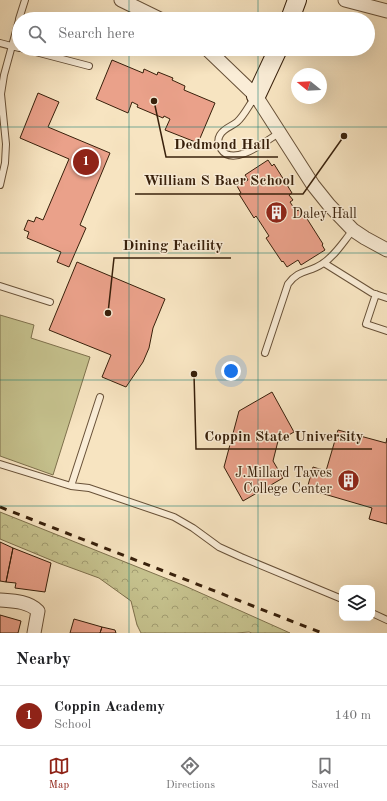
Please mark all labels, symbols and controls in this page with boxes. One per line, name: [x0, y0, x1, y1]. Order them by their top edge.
search box: [12, 12, 375, 56]
icon: search: [26, 23, 48, 45]
text: Search here: [58, 27, 135, 42]
north arrow: [291, 68, 327, 104]
callout: Dedmond Hall: [166, 130, 278, 157]
text: Dedmond Hall: [174, 138, 271, 153]
pin: 1: [73, 147, 99, 177]
callout: William S Baer School: [135, 167, 303, 194]
text: William S Baer School: [143, 174, 295, 189]
building icon: Daley Hall: [263, 200, 289, 226]
place label: Daley Hall: [292, 207, 357, 221]
callout: Dining Facility: [114, 231, 231, 258]
text: Dining Facility: [123, 239, 224, 254]
your location: [221, 361, 241, 381]
callout: Coppin State University: [196, 422, 372, 449]
text: Coppin State University: [204, 430, 364, 445]
place label: J.Millard Tawes College Center: [235, 466, 332, 496]
building icon: J.Millard Tawes College Center: [335, 467, 361, 493]
map controls: [339, 585, 375, 621]
button: layers: [339, 585, 375, 621]
text: Nearby: [16, 651, 71, 668]
text: Coppin Academy: [54, 700, 165, 715]
text: 1: [25, 709, 33, 722]
text: 140 m: [334, 709, 371, 722]
text: School: [54, 718, 91, 731]
tab: Map: [48, 755, 70, 793]
tab: Directions: [166, 755, 215, 793]
tab: Saved: [311, 755, 339, 793]

